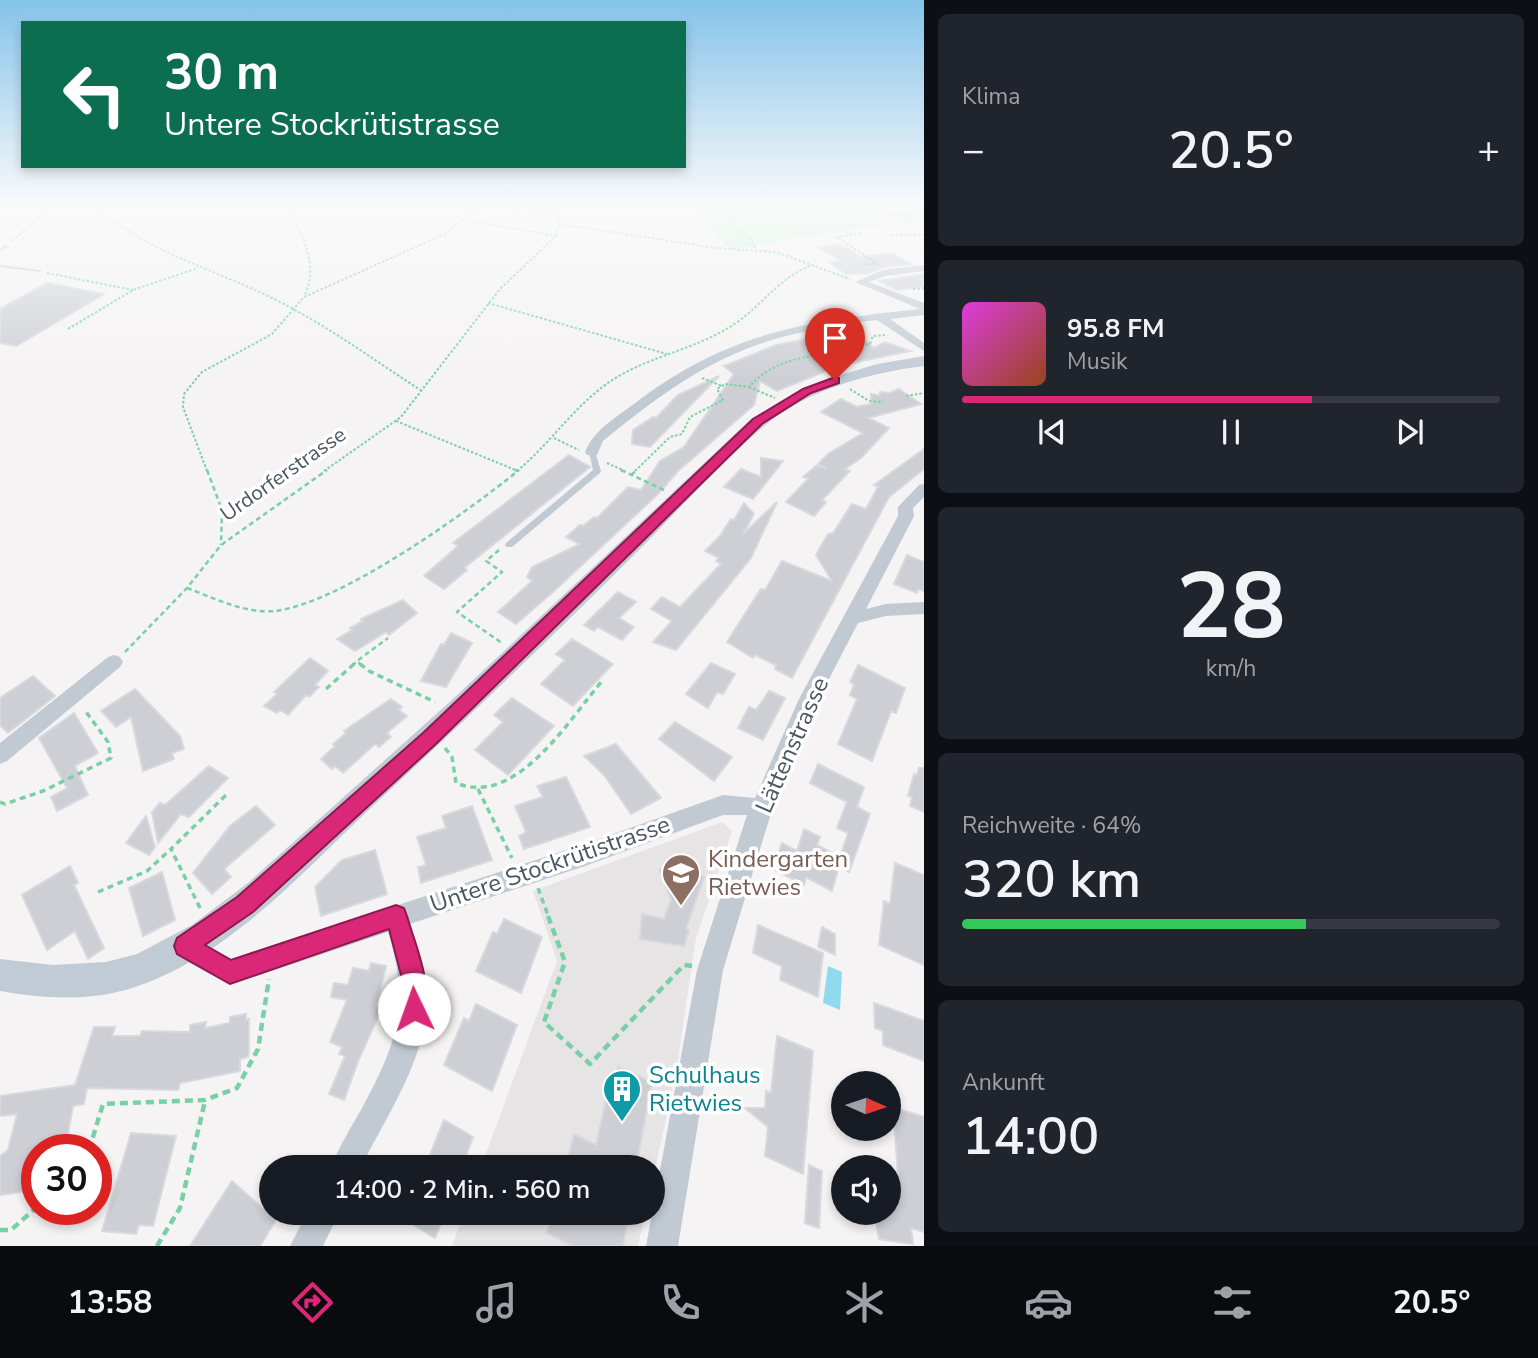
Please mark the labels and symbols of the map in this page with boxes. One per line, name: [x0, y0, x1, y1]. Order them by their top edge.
pin: [805, 308, 865, 380]
street label: Urdorferstrasse: [215, 420, 351, 528]
street label: Lättenstrasse: [748, 672, 836, 818]
street label: Untere Stockrütistrasse: [426, 808, 674, 920]
place label: Kindergarten Rietwies: [708, 843, 848, 903]
school or university icon: Kindergarten Rietwies: [660, 852, 702, 907]
position arrow: [377, 972, 451, 1046]
place label: Schulhaus Rietwies: [649, 1059, 760, 1119]
building icon: Schulhaus Rietwies: [601, 1068, 643, 1123]
north arrow: [831, 1071, 901, 1141]
speed limit sign: 30: [21, 1134, 112, 1225]

